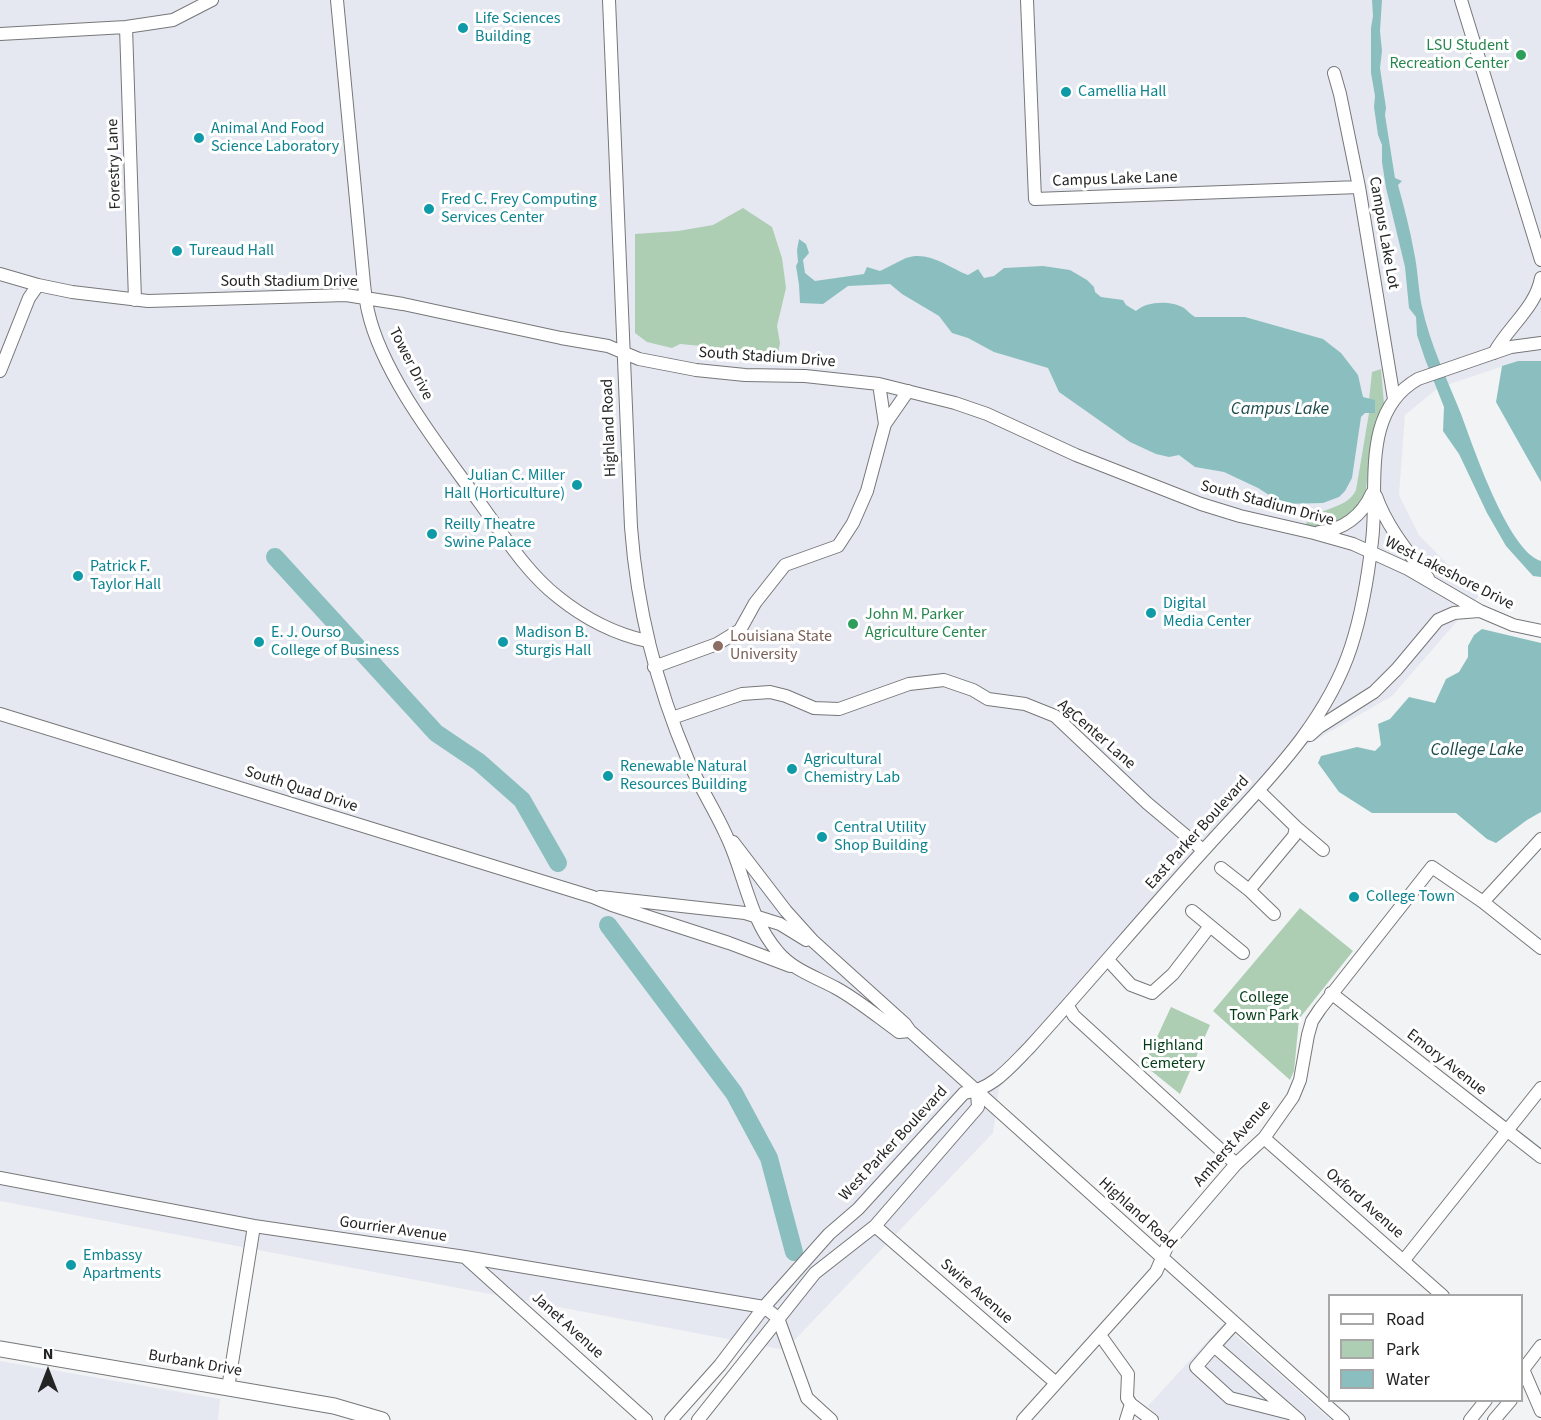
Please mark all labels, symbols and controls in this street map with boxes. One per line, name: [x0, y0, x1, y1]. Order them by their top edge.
place label: Life Sciences Building: [475, 9, 560, 47]
marker: Life Sciences Building: [456, 21, 470, 35]
place label: LSU Student Recreation Center: [1389, 36, 1509, 74]
marker: LSU Student Recreation Center: [1514, 48, 1528, 62]
place label: Camellia Hall: [1078, 82, 1166, 102]
marker: Camellia Hall: [1059, 85, 1073, 99]
street label: Forestry Lane: [104, 118, 126, 210]
place label: Animal And Food Science Laboratory: [211, 119, 339, 157]
marker: Animal And Food Science Laboratory: [192, 131, 206, 145]
street label: Campus Lake Lane: [1052, 168, 1178, 192]
street label: Campus Lake Lot: [1364, 175, 1402, 291]
place label: Fred C. Frey Computing Services Center: [441, 190, 597, 228]
marker: Fred C. Frey Computing Services Center: [422, 202, 436, 216]
place label: Tureaud Hall: [189, 241, 274, 261]
marker: Tureaud Hall: [170, 244, 184, 258]
street label: South Stadium Drive: [220, 272, 358, 292]
street label: Tower Drive: [384, 324, 436, 404]
street label: South Stadium Drive: [698, 344, 836, 372]
street label: Highland Road: [599, 378, 621, 478]
water label: Campus Lake: [1231, 399, 1329, 421]
place label: Julian C. Miller Hall (Horticulture): [444, 466, 565, 504]
street label: South Stadium Drive: [1198, 477, 1336, 531]
marker: Julian C. Miller Hall (Horticulture): [570, 478, 584, 492]
place label: Reilly Theatre Swine Palace: [444, 515, 535, 553]
marker: Reilly Theatre Swine Palace: [425, 527, 439, 541]
street label: West Lakeshore Drive: [1381, 533, 1517, 615]
place label: Patrick F. Taylor Hall: [90, 557, 161, 595]
marker: Patrick F. Taylor Hall: [71, 569, 85, 583]
place label: Digital Media Center: [1163, 594, 1251, 632]
place label: John M. Parker Agriculture Center: [865, 605, 986, 643]
marker: Digital Media Center: [1144, 606, 1158, 620]
marker: John M. Parker Agriculture Center: [846, 617, 860, 631]
place label: E. J. Ourso College of Business: [271, 623, 399, 661]
place label: Madison B. Sturgis Hall: [515, 623, 591, 661]
place label: Louisiana State University: [730, 627, 832, 665]
marker: E. J. Ourso College of Business: [252, 635, 266, 649]
marker: Madison B. Sturgis Hall: [496, 635, 510, 649]
marker: Louisiana State University: [711, 639, 725, 653]
street label: AgCenter Lane: [1053, 696, 1139, 774]
water label: College Lake: [1430, 740, 1524, 762]
place label: Agricultural Chemistry Lab: [804, 750, 900, 788]
place label: Renewable Natural Resources Building: [620, 757, 747, 795]
marker: Agricultural Chemistry Lab: [785, 762, 799, 776]
street label: South Quad Drive: [242, 763, 360, 817]
marker: Renewable Natural Resources Building: [601, 769, 615, 783]
street label: East Parker Boulevard: [1142, 772, 1254, 894]
place label: Central Utility Shop Building: [834, 818, 928, 856]
marker: Central Utility Shop Building: [815, 830, 829, 844]
place label: College Town: [1366, 887, 1455, 907]
marker: College Town: [1347, 890, 1361, 904]
park label: College Town Park: [1229, 988, 1299, 1026]
street label: Emory Avenue: [1402, 1026, 1490, 1100]
park label: Highland Cemetery: [1141, 1036, 1205, 1074]
street label: West Parker Boulevard: [836, 1083, 952, 1205]
street label: Amherst Avenue: [1190, 1097, 1276, 1191]
street label: Oxford Avenue: [1321, 1165, 1407, 1243]
street label: Highland Road: [1094, 1174, 1180, 1254]
street label: Gourrier Avenue: [338, 1213, 448, 1247]
place label: Embassy Apartments: [83, 1246, 161, 1284]
street label: Swire Avenue: [936, 1255, 1016, 1329]
marker: Embassy Apartments: [64, 1258, 78, 1272]
street label: Janet Avenue: [527, 1289, 607, 1363]
legend: [1328, 1294, 1523, 1402]
text: Road: [1386, 1307, 1425, 1332]
text: Park: [1386, 1337, 1420, 1362]
north arrow: [18, 1342, 78, 1402]
text: N: [43, 1343, 53, 1365]
street label: Burbank Drive: [147, 1346, 243, 1382]
text: Water: [1386, 1367, 1430, 1392]

